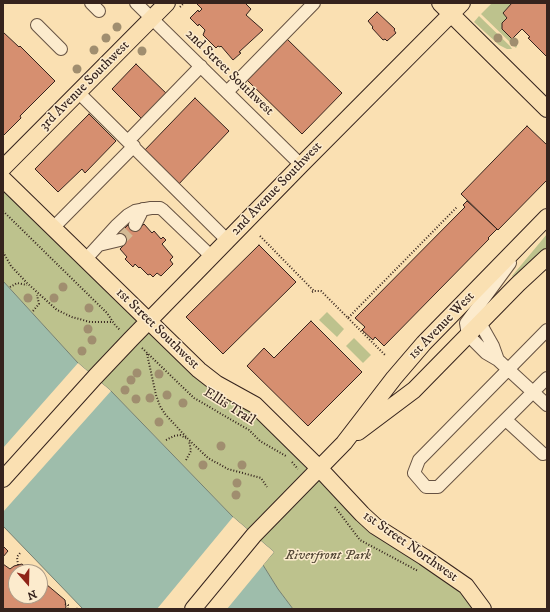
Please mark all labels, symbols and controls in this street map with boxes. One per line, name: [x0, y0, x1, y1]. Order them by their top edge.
street label: 2nd Street Southwest: [181, 26, 277, 120]
street label: 3rd Avenue Southwest: [37, 38, 133, 134]
street label: 2nd Avenue Southwest: [228, 139, 326, 239]
street label: 1st Street Southwest: [112, 285, 202, 373]
street label: 1st Avenue West: [405, 289, 479, 363]
street label: Ellis Trail: [200, 385, 258, 429]
street label: 1st Street Northwest: [359, 508, 461, 586]
park label: Riverfront Park: [285, 548, 371, 564]
north arrow: [8, 564, 48, 604]
text: N: [25, 586, 38, 602]

